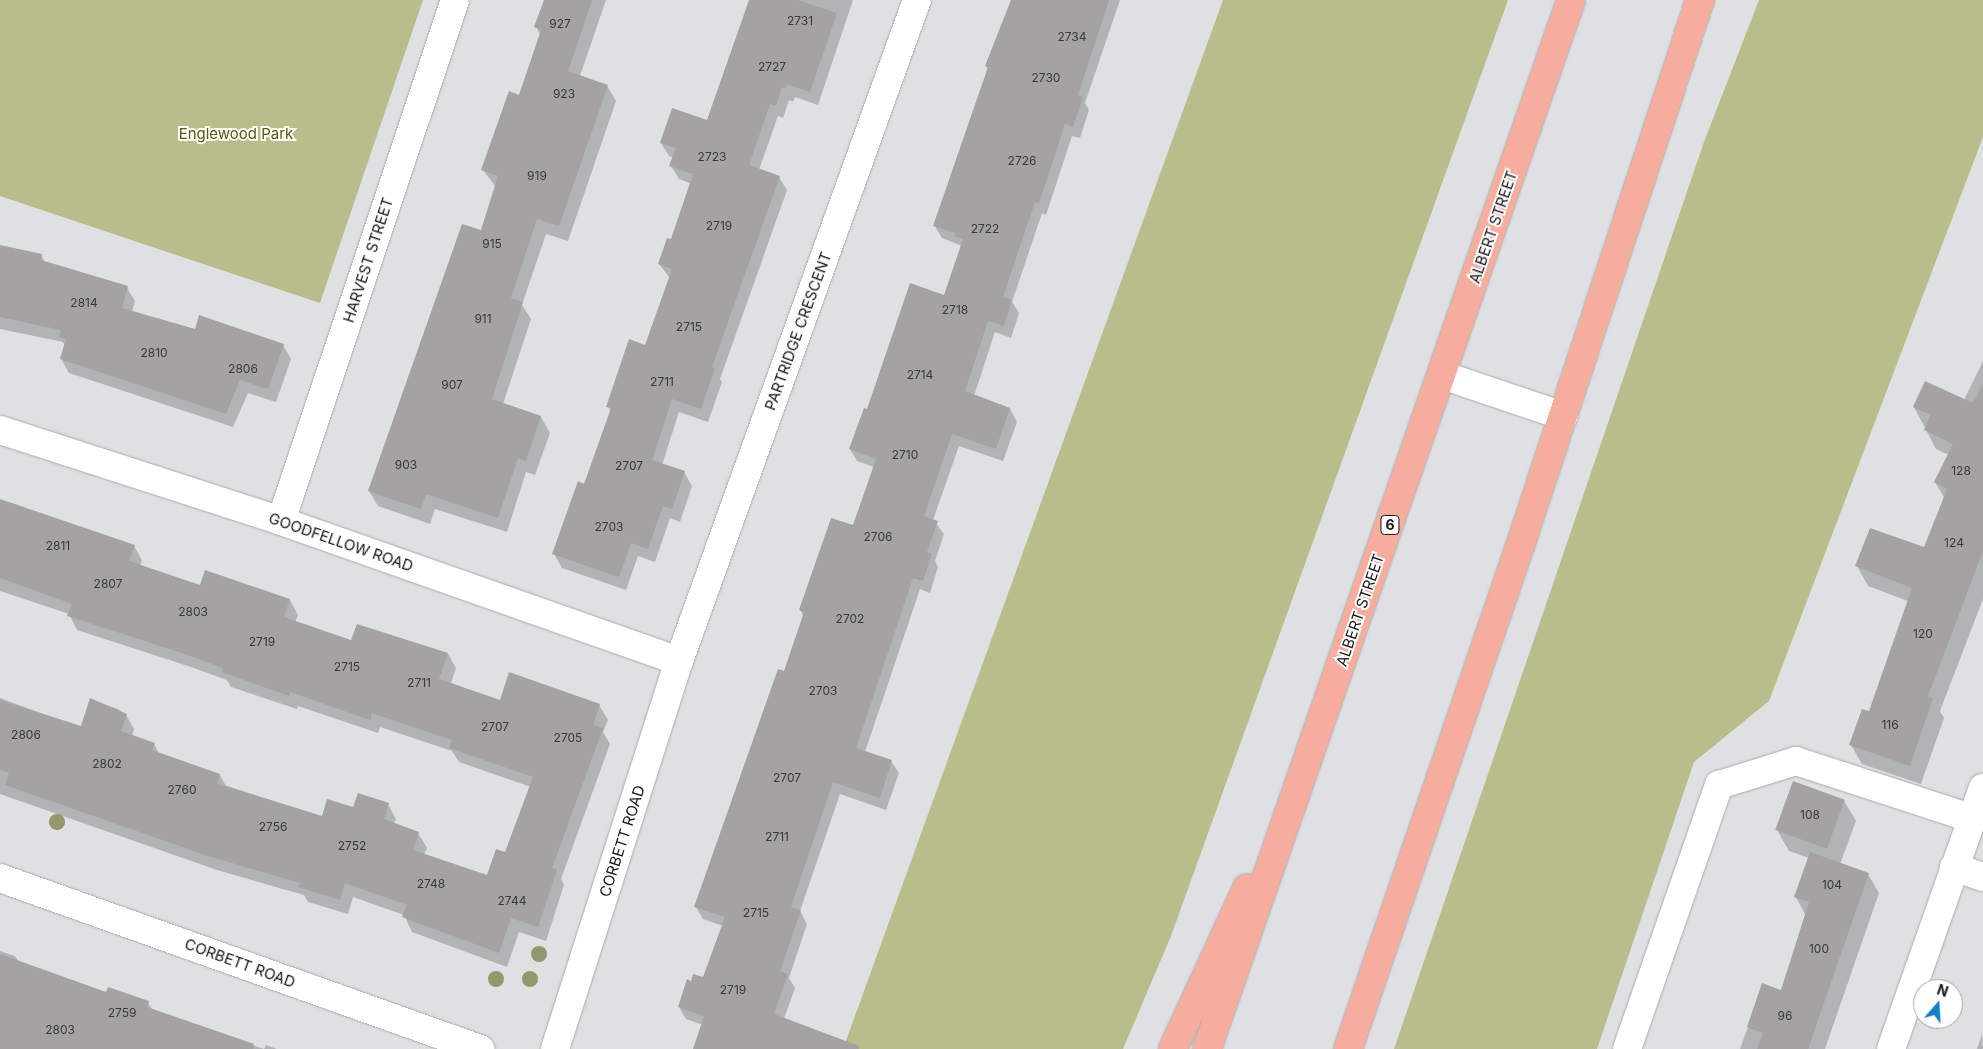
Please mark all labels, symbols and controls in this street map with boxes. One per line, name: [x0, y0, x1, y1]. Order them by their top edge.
house number: 2731: [787, 14, 813, 28]
house number: 927: [549, 17, 571, 31]
house number: 2734: [1057, 30, 1087, 44]
house number: 2727: [758, 60, 786, 74]
house number: 2730: [1032, 71, 1060, 85]
house number: 923: [553, 87, 575, 101]
park label: Englewood Park: [179, 125, 293, 143]
house number: 2723: [698, 150, 726, 164]
house number: 2726: [1008, 154, 1036, 168]
street label: ALBERT STREET: [1465, 168, 1521, 286]
house number: 919: [527, 169, 547, 183]
street label: HARVEST STREET: [339, 195, 397, 325]
house number: 2719: [706, 219, 732, 233]
house number: 2722: [971, 222, 999, 236]
house number: 915: [482, 237, 502, 251]
street label: PARTRIDGE CRESCENT: [761, 249, 835, 413]
house number: 2814: [70, 296, 98, 310]
house number: 2718: [942, 303, 968, 317]
house number: 911: [474, 312, 492, 326]
house number: 2715: [676, 320, 702, 334]
house number: 2810: [140, 346, 168, 360]
house number: 2806: [228, 362, 258, 376]
house number: 2714: [907, 368, 933, 382]
house number: 2711: [650, 375, 674, 389]
house number: 907: [441, 378, 463, 392]
house number: 2710: [892, 448, 918, 462]
house number: 903: [395, 458, 417, 472]
house number: 2707: [615, 459, 643, 473]
house number: 128: [1951, 464, 1971, 478]
street label: GOODFELLOW ROAD: [266, 509, 416, 575]
road number: 6: [1380, 514, 1400, 536]
house number: 2703: [595, 520, 623, 534]
house number: 2706: [864, 530, 892, 544]
house number: 124: [1944, 536, 1964, 550]
house number: 2811: [46, 539, 70, 553]
street label: ALBERT STREET: [1332, 551, 1388, 669]
house number: 2807: [94, 577, 122, 591]
house number: 2803: [178, 605, 208, 619]
house number: 2702: [836, 612, 864, 626]
house number: 120: [1913, 627, 1933, 641]
house number: 2719: [249, 635, 275, 649]
house number: 2715: [334, 660, 360, 674]
house number: 2711: [407, 676, 431, 690]
house number: 2703: [809, 684, 837, 698]
house number: 116: [1881, 718, 1899, 732]
house number: 2707: [481, 720, 509, 734]
house number: 2806: [11, 728, 41, 742]
house number: 2705: [554, 731, 582, 745]
house number: 2802: [92, 757, 122, 771]
house number: 2707: [773, 771, 801, 785]
house number: 2760: [168, 783, 196, 797]
street label: CORBETT ROAD: [595, 783, 649, 899]
house number: 108: [1800, 808, 1820, 822]
house number: 2756: [259, 820, 287, 834]
house number: 2711: [765, 830, 789, 844]
house number: 2752: [338, 839, 366, 853]
house number: 2748: [417, 877, 445, 891]
house number: 104: [1822, 878, 1842, 892]
house number: 2744: [498, 894, 526, 908]
house number: 2715: [743, 906, 769, 920]
street label: CORBETT ROAD: [182, 935, 298, 991]
house number: 100: [1809, 942, 1829, 956]
north arrow: [1913, 979, 1963, 1029]
text: N: [1935, 981, 1951, 1000]
house number: 2719: [720, 983, 746, 997]
house number: 2759: [108, 1006, 136, 1020]
house number: 96: [1778, 1009, 1792, 1023]
house number: 2803: [45, 1023, 75, 1037]

